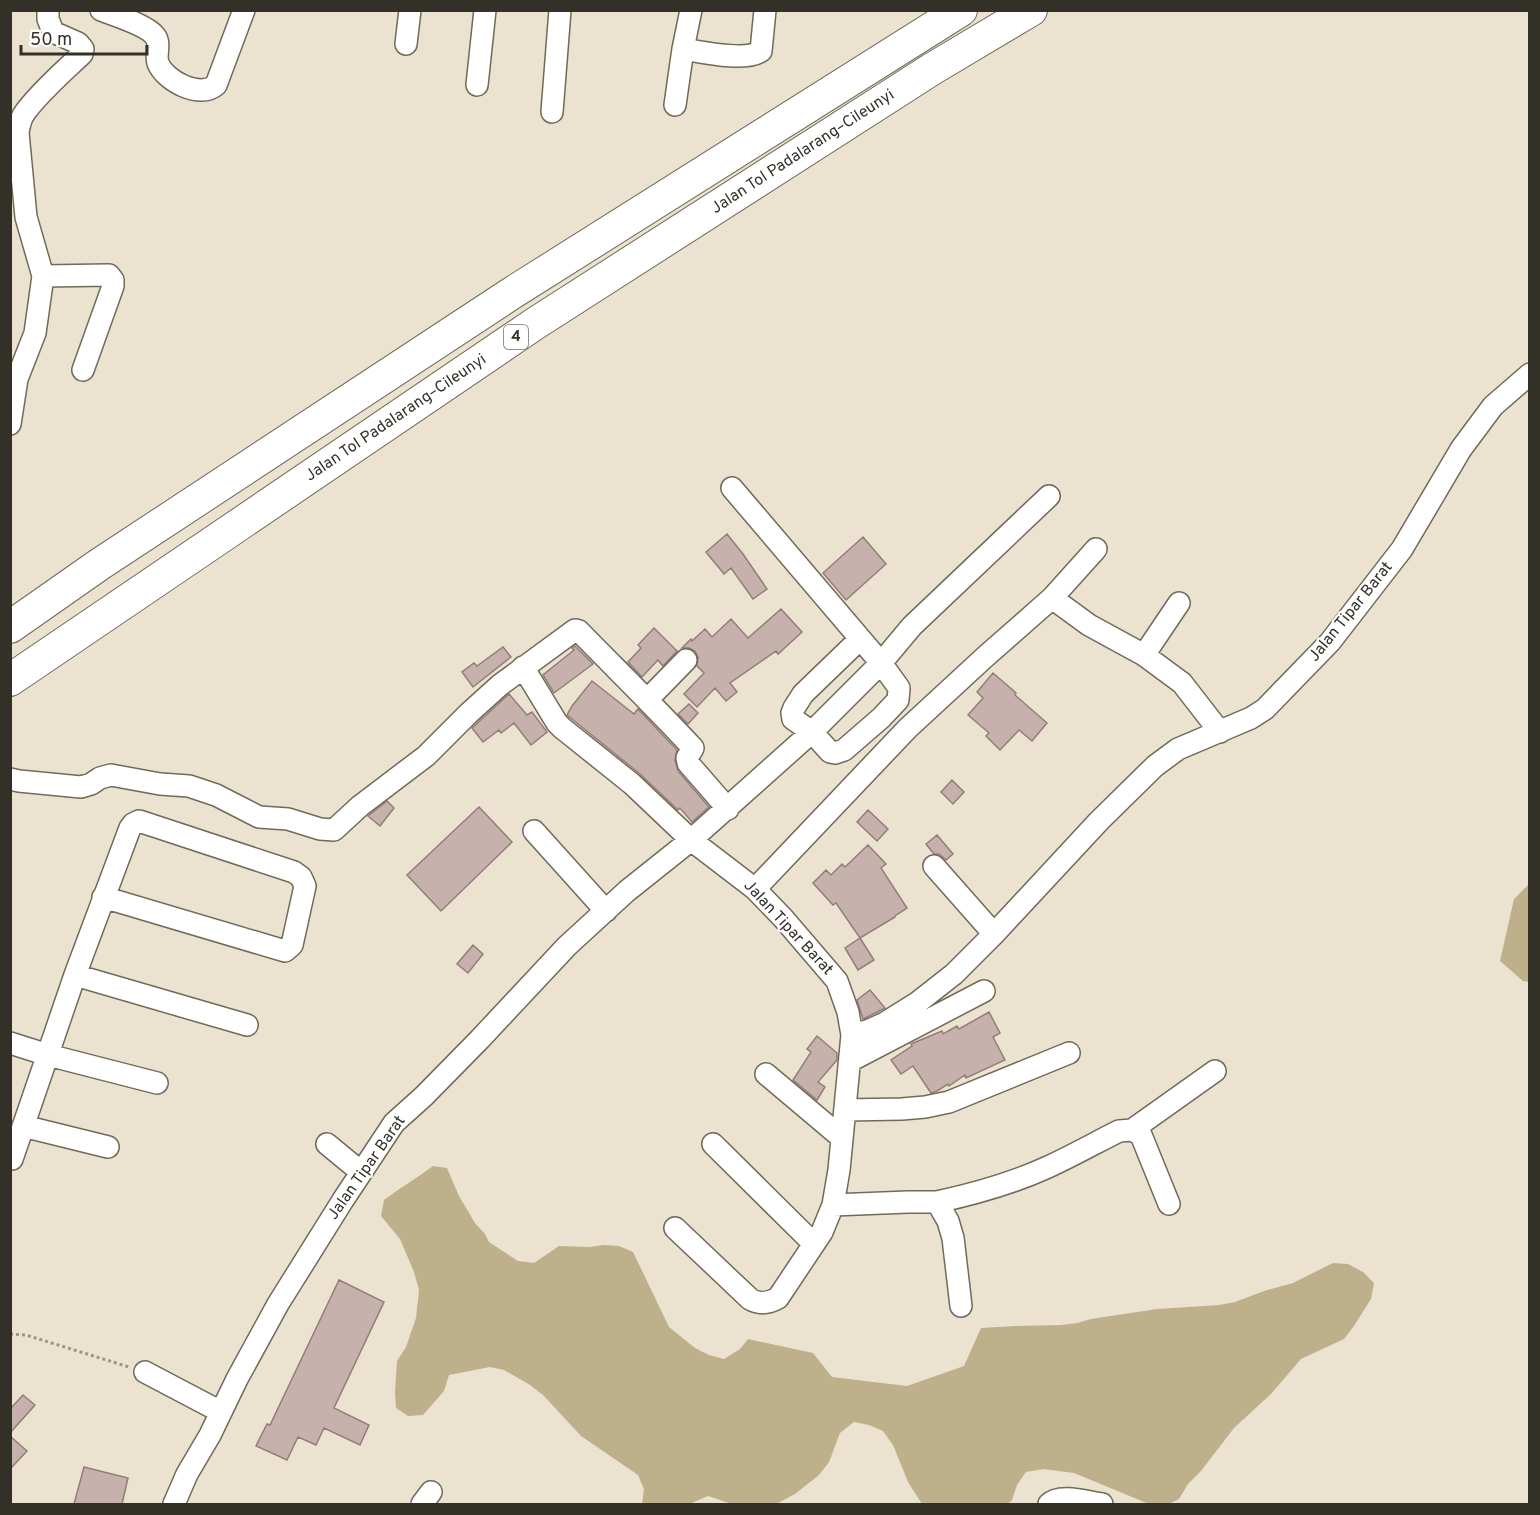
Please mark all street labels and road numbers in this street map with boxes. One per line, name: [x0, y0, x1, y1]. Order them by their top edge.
street label: Jalan Tol Padalarang–Cileunyi: [708, 85, 898, 219]
road number: 4: [504, 325, 528, 349]
street label: Jalan Tol Padalarang–Cileunyi: [302, 350, 490, 486]
street label: Jalan Tipar Barat: [1305, 558, 1397, 666]
street label: Jalan Tipar Barat: [739, 876, 837, 980]
street label: Jalan Tipar Barat: [324, 1112, 410, 1224]

